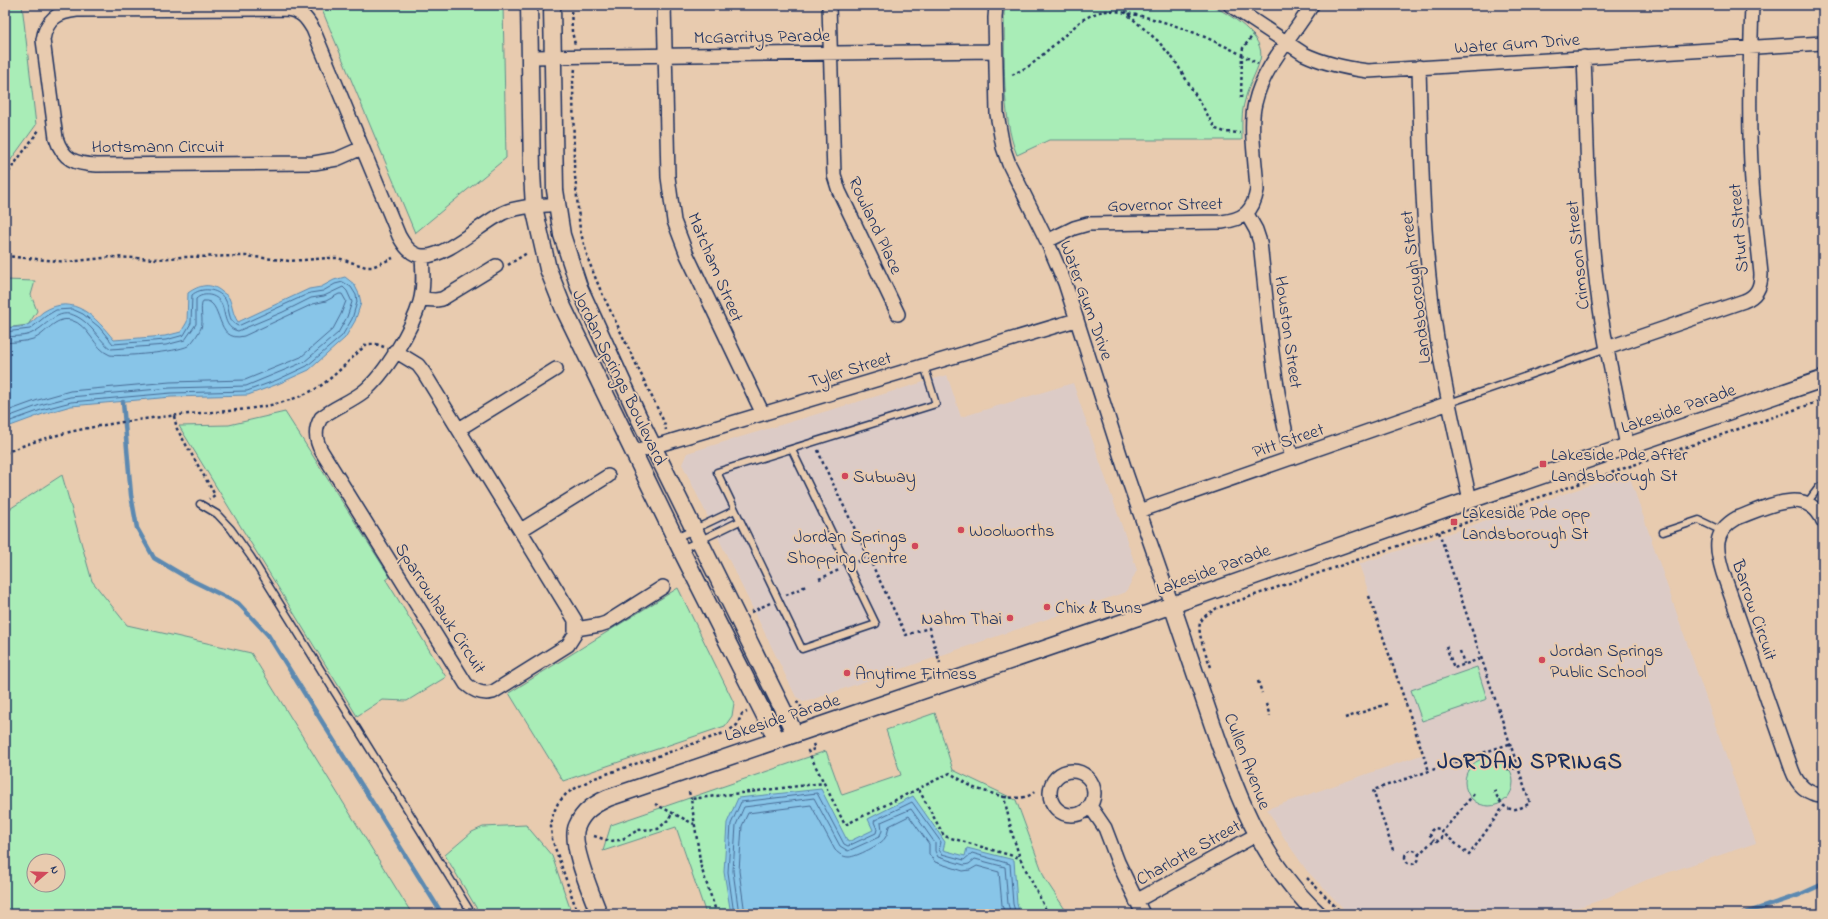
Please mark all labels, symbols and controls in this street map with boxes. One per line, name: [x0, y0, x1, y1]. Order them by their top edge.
street label: McGarritys Parade: [694, 24, 831, 52]
street label: Water Gum Drive: [1454, 28, 1582, 62]
street label: Hortsmann Circuit: [92, 135, 224, 161]
street label: Rowland Place: [840, 173, 909, 280]
street label: Sturt Street: [1723, 182, 1757, 273]
street label: Governor Street: [1107, 192, 1223, 220]
street label: Crimson Street: [1560, 199, 1598, 311]
street label: Landsborough Street: [1395, 208, 1440, 365]
street label: Matcham Street: [679, 209, 749, 327]
street label: Water Gum Drive: [1051, 237, 1119, 365]
street label: Houston Street: [1266, 274, 1308, 390]
street label: Jordan Springs Boulevard: [563, 285, 672, 471]
street label: Tyler Street: [806, 346, 895, 396]
street label: Lakeside Parade: [1618, 378, 1740, 442]
street label: Pitt Street: [1249, 417, 1328, 466]
place label: Lakeside Pde after Landsborough St: [1551, 443, 1688, 491]
marker: Lakeside Pde after Landsborough St: [1538, 459, 1548, 469]
place label: Subway: [853, 465, 916, 491]
marker: Subway: [840, 471, 850, 481]
place label: Lakeside Pde opp Landsborough St: [1462, 501, 1591, 549]
marker: Lakeside Pde opp Landsborough St: [1449, 517, 1459, 527]
place label: Woolworths: [969, 519, 1054, 545]
place label: Jordan Springs Shopping Centre: [787, 525, 908, 573]
marker: Woolworths: [956, 525, 966, 535]
street label: Lakeside Parade: [1153, 538, 1275, 604]
street label: Sparrowhawk Circuit: [387, 539, 491, 680]
marker: Jordan Springs Shopping Centre: [910, 541, 920, 551]
street label: Barrow Circuit: [1723, 556, 1782, 664]
place label: Chix & Buns: [1055, 596, 1142, 622]
marker: Chix & Buns: [1042, 602, 1052, 612]
place label: Nahm Thai: [921, 607, 1002, 633]
marker: Nahm Thai: [1005, 613, 1015, 623]
place label: Jordan Springs Public School: [1550, 639, 1663, 686]
marker: Jordan Springs Public School: [1537, 655, 1547, 665]
place label: Anytime Fitness: [855, 662, 977, 688]
marker: Anytime Fitness: [842, 668, 852, 678]
street label: Lakeside Parade: [722, 688, 845, 750]
street label: Cullen Avenue: [1216, 710, 1277, 815]
district label: JORDAN SPRINGS: [1437, 747, 1623, 779]
street label: Charlotte Street: [1132, 814, 1246, 893]
north arrow: [26, 853, 66, 893]
text: N: [46, 864, 63, 876]

